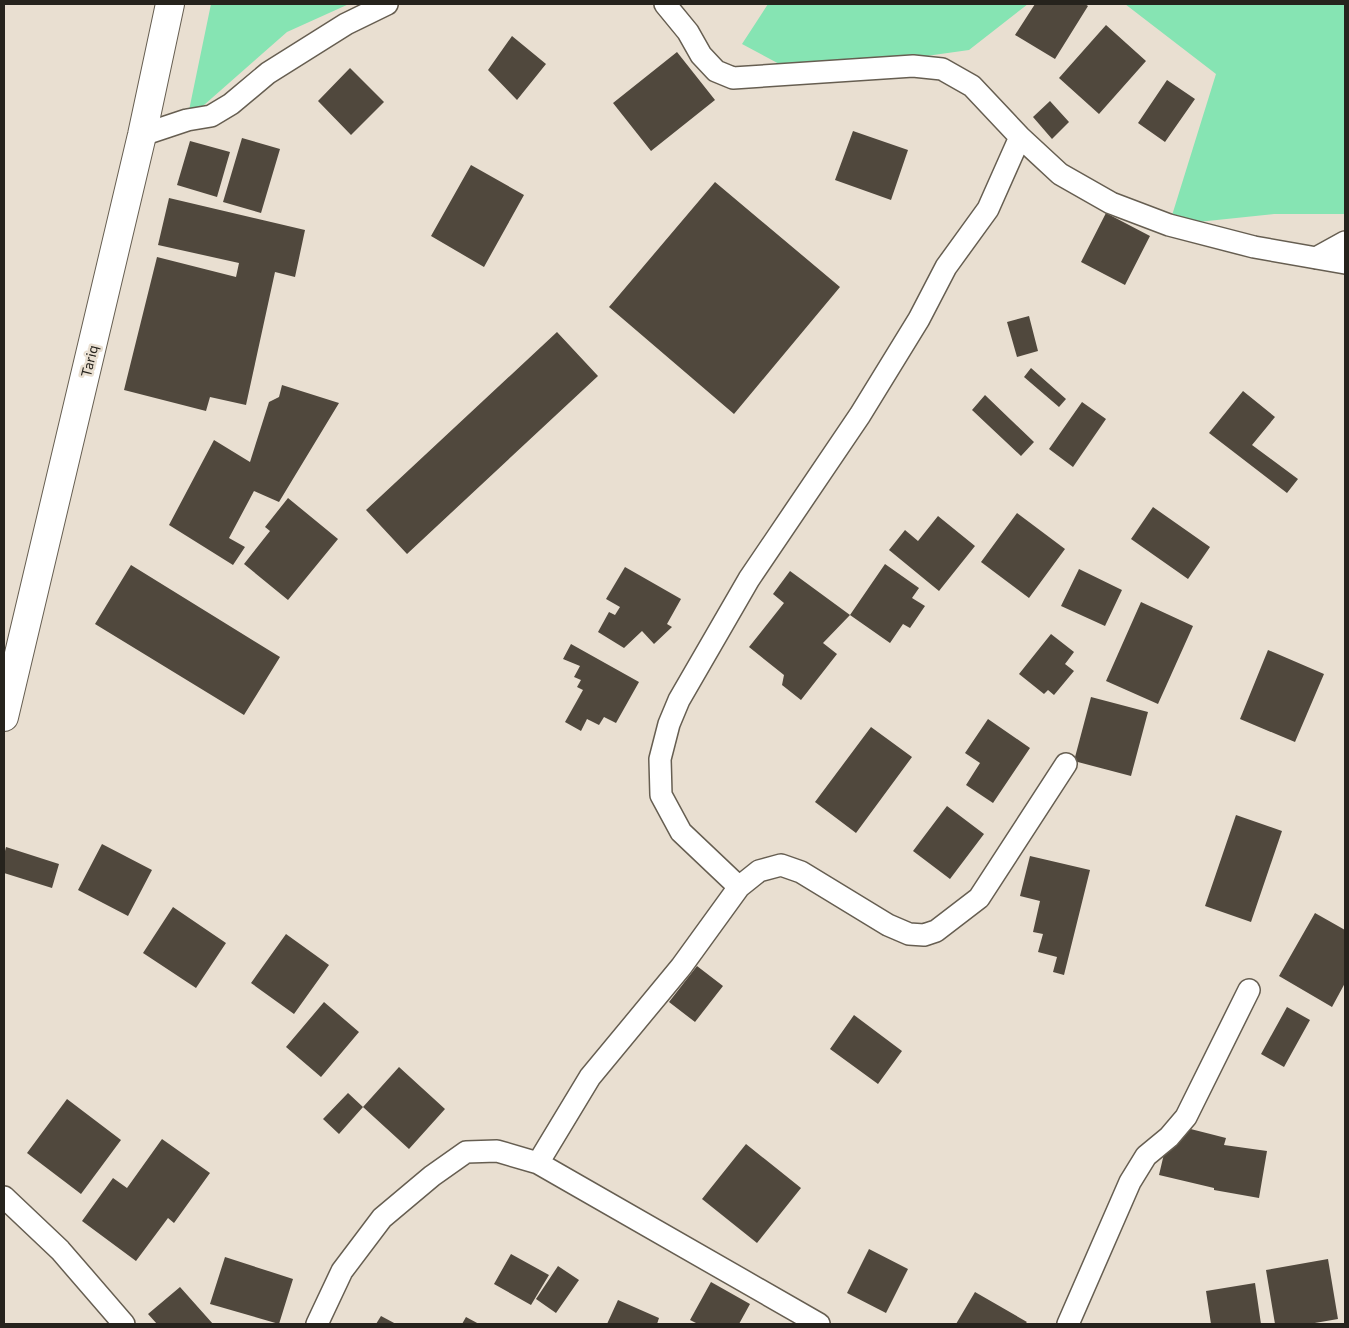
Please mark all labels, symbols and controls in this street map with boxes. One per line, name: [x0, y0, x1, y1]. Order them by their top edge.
street label: Tariq: [77, 343, 101, 379]

